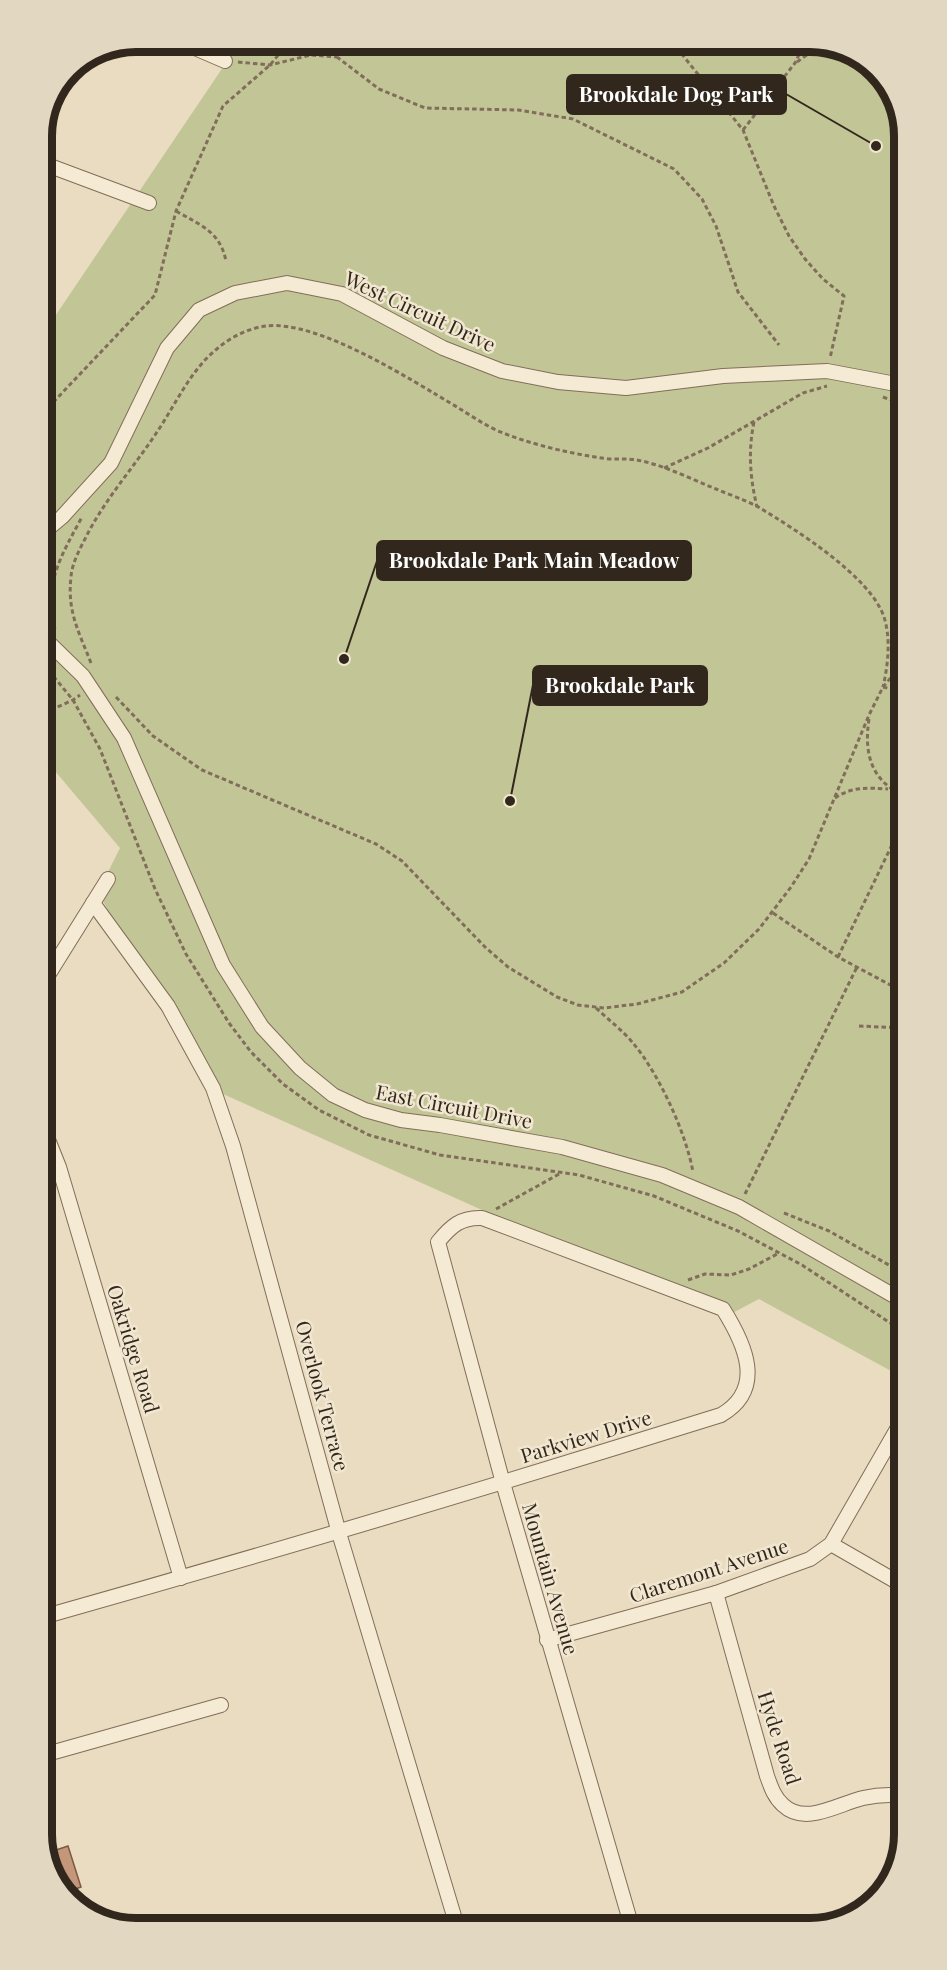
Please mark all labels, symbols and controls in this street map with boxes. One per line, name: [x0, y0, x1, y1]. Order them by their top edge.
callout: Brookdale Dog Park: [567, 75, 786, 114]
text: Brookdale Dog Park: [579, 79, 774, 107]
street label: West Circuit Drive: [340, 263, 500, 357]
callout: Brookdale Park Main Meadow: [377, 541, 691, 580]
text: Brookdale Park Main Meadow: [389, 545, 680, 573]
callout: Brookdale Park: [533, 666, 707, 705]
text: Brookdale Park: [545, 670, 696, 698]
street label: East Circuit Drive: [374, 1077, 535, 1134]
street label: Oakridge Road: [102, 1281, 167, 1417]
street label: Overlook Terrace: [290, 1317, 357, 1474]
street label: Parkview Drive: [517, 1403, 654, 1468]
street label: Mountain Avenue: [517, 1500, 586, 1658]
street label: Claremont Avenue: [626, 1531, 792, 1608]
street label: Hyde Road: [753, 1687, 808, 1788]

